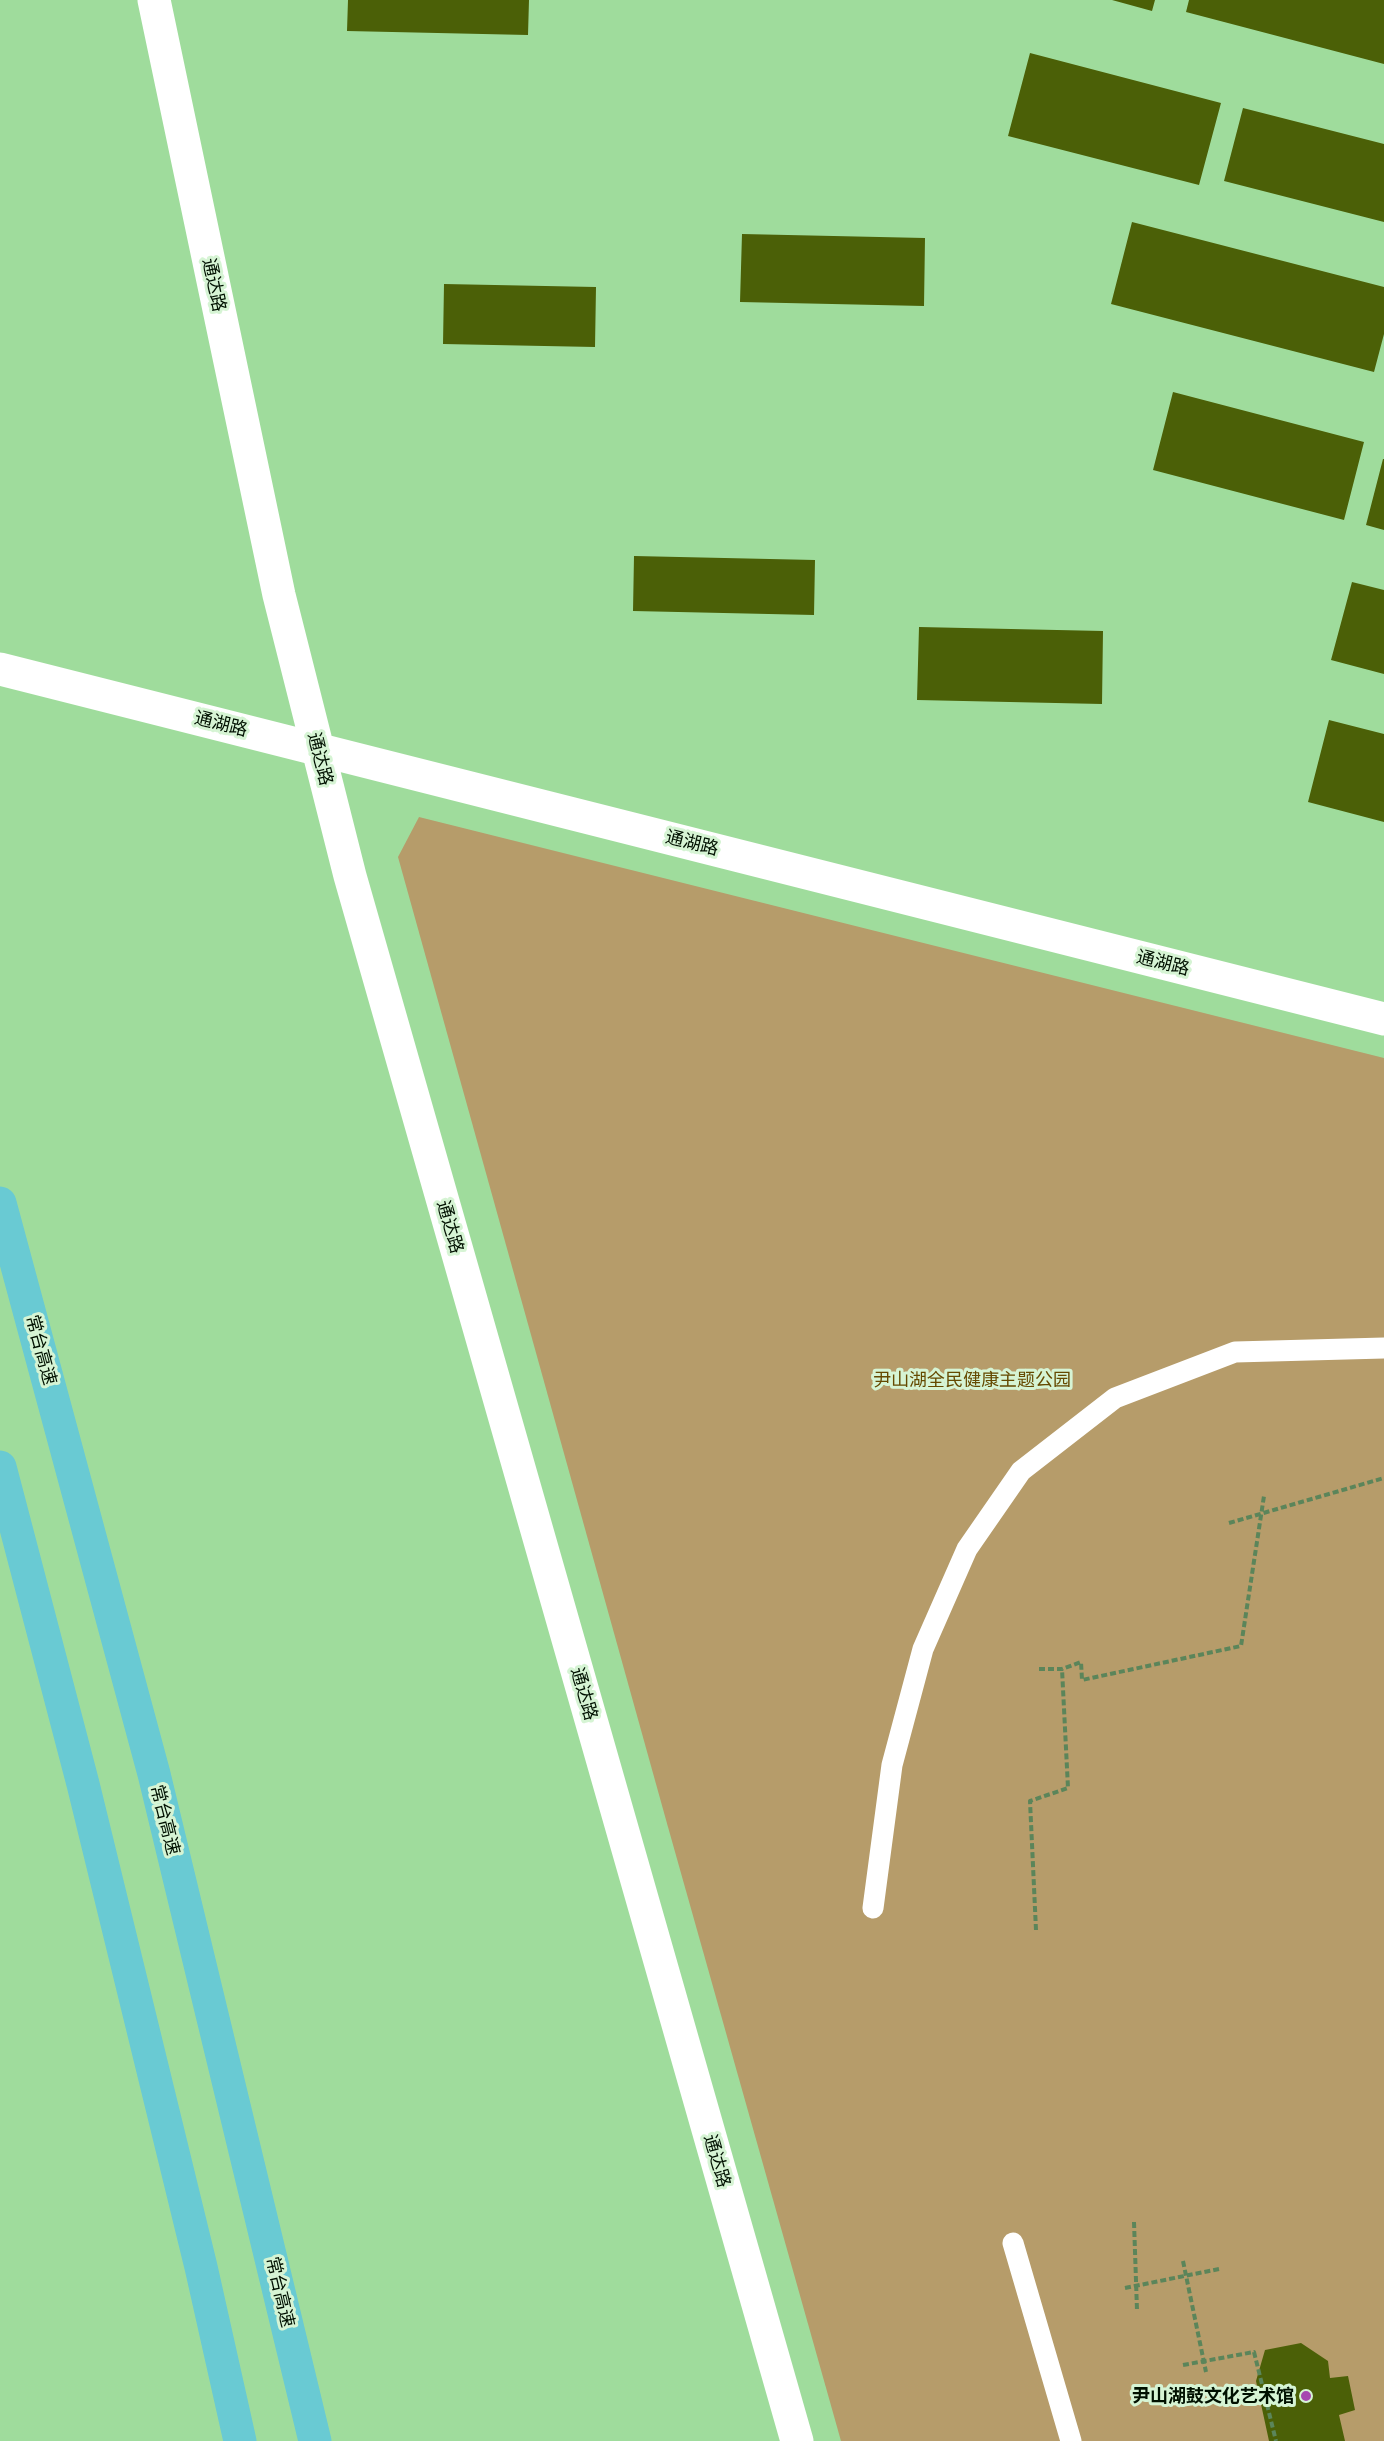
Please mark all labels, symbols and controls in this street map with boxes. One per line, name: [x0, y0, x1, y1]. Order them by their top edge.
street label: 通达路: [198, 256, 230, 314]
street label: 通湖路: [192, 707, 250, 741]
street label: 通达路: [303, 730, 337, 788]
street label: 通湖路: [663, 826, 721, 860]
street label: 通湖路: [1134, 946, 1192, 980]
street label: 通达路: [432, 1198, 468, 1256]
street label: 常台高速: [21, 1312, 61, 1388]
park label: 尹山湖全民健康主题公园: [873, 1369, 1071, 1391]
street label: 通达路: [566, 1665, 602, 1723]
street label: 常台高速: [146, 1782, 184, 1858]
street label: 通达路: [699, 2132, 735, 2190]
street label: 常台高速: [261, 2254, 299, 2330]
place label: 尹山湖鼓文化艺术馆: [1132, 2385, 1294, 2407]
marker: 尹山湖鼓文化艺术馆: [1299, 2389, 1313, 2403]

